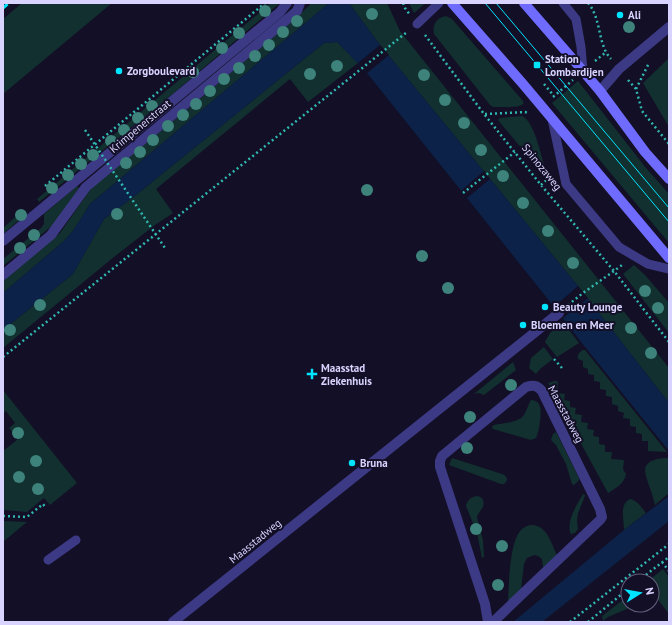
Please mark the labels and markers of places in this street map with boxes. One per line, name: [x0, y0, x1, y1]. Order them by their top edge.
place label: Ali: [628, 8, 641, 22]
marker: Ali: [615, 10, 625, 20]
place label: Station Lombardijen: [545, 52, 604, 79]
marker: Station Lombardijen: [532, 60, 542, 70]
place label: Zorgboulevard: [127, 64, 195, 78]
marker: Zorgboulevard: [114, 66, 124, 76]
place label: Beauty Lounge: [553, 300, 623, 314]
marker: Beauty Lounge: [540, 302, 550, 312]
place label: Bloemen en Meer: [531, 318, 614, 332]
marker: Bloemen en Meer: [518, 320, 528, 330]
place label: Maasstad Ziekenhuis: [321, 361, 372, 388]
marker: Maasstad Ziekenhuis: [306, 368, 318, 380]
place label: Bruna: [360, 456, 388, 470]
marker: Bruna: [347, 458, 357, 468]

